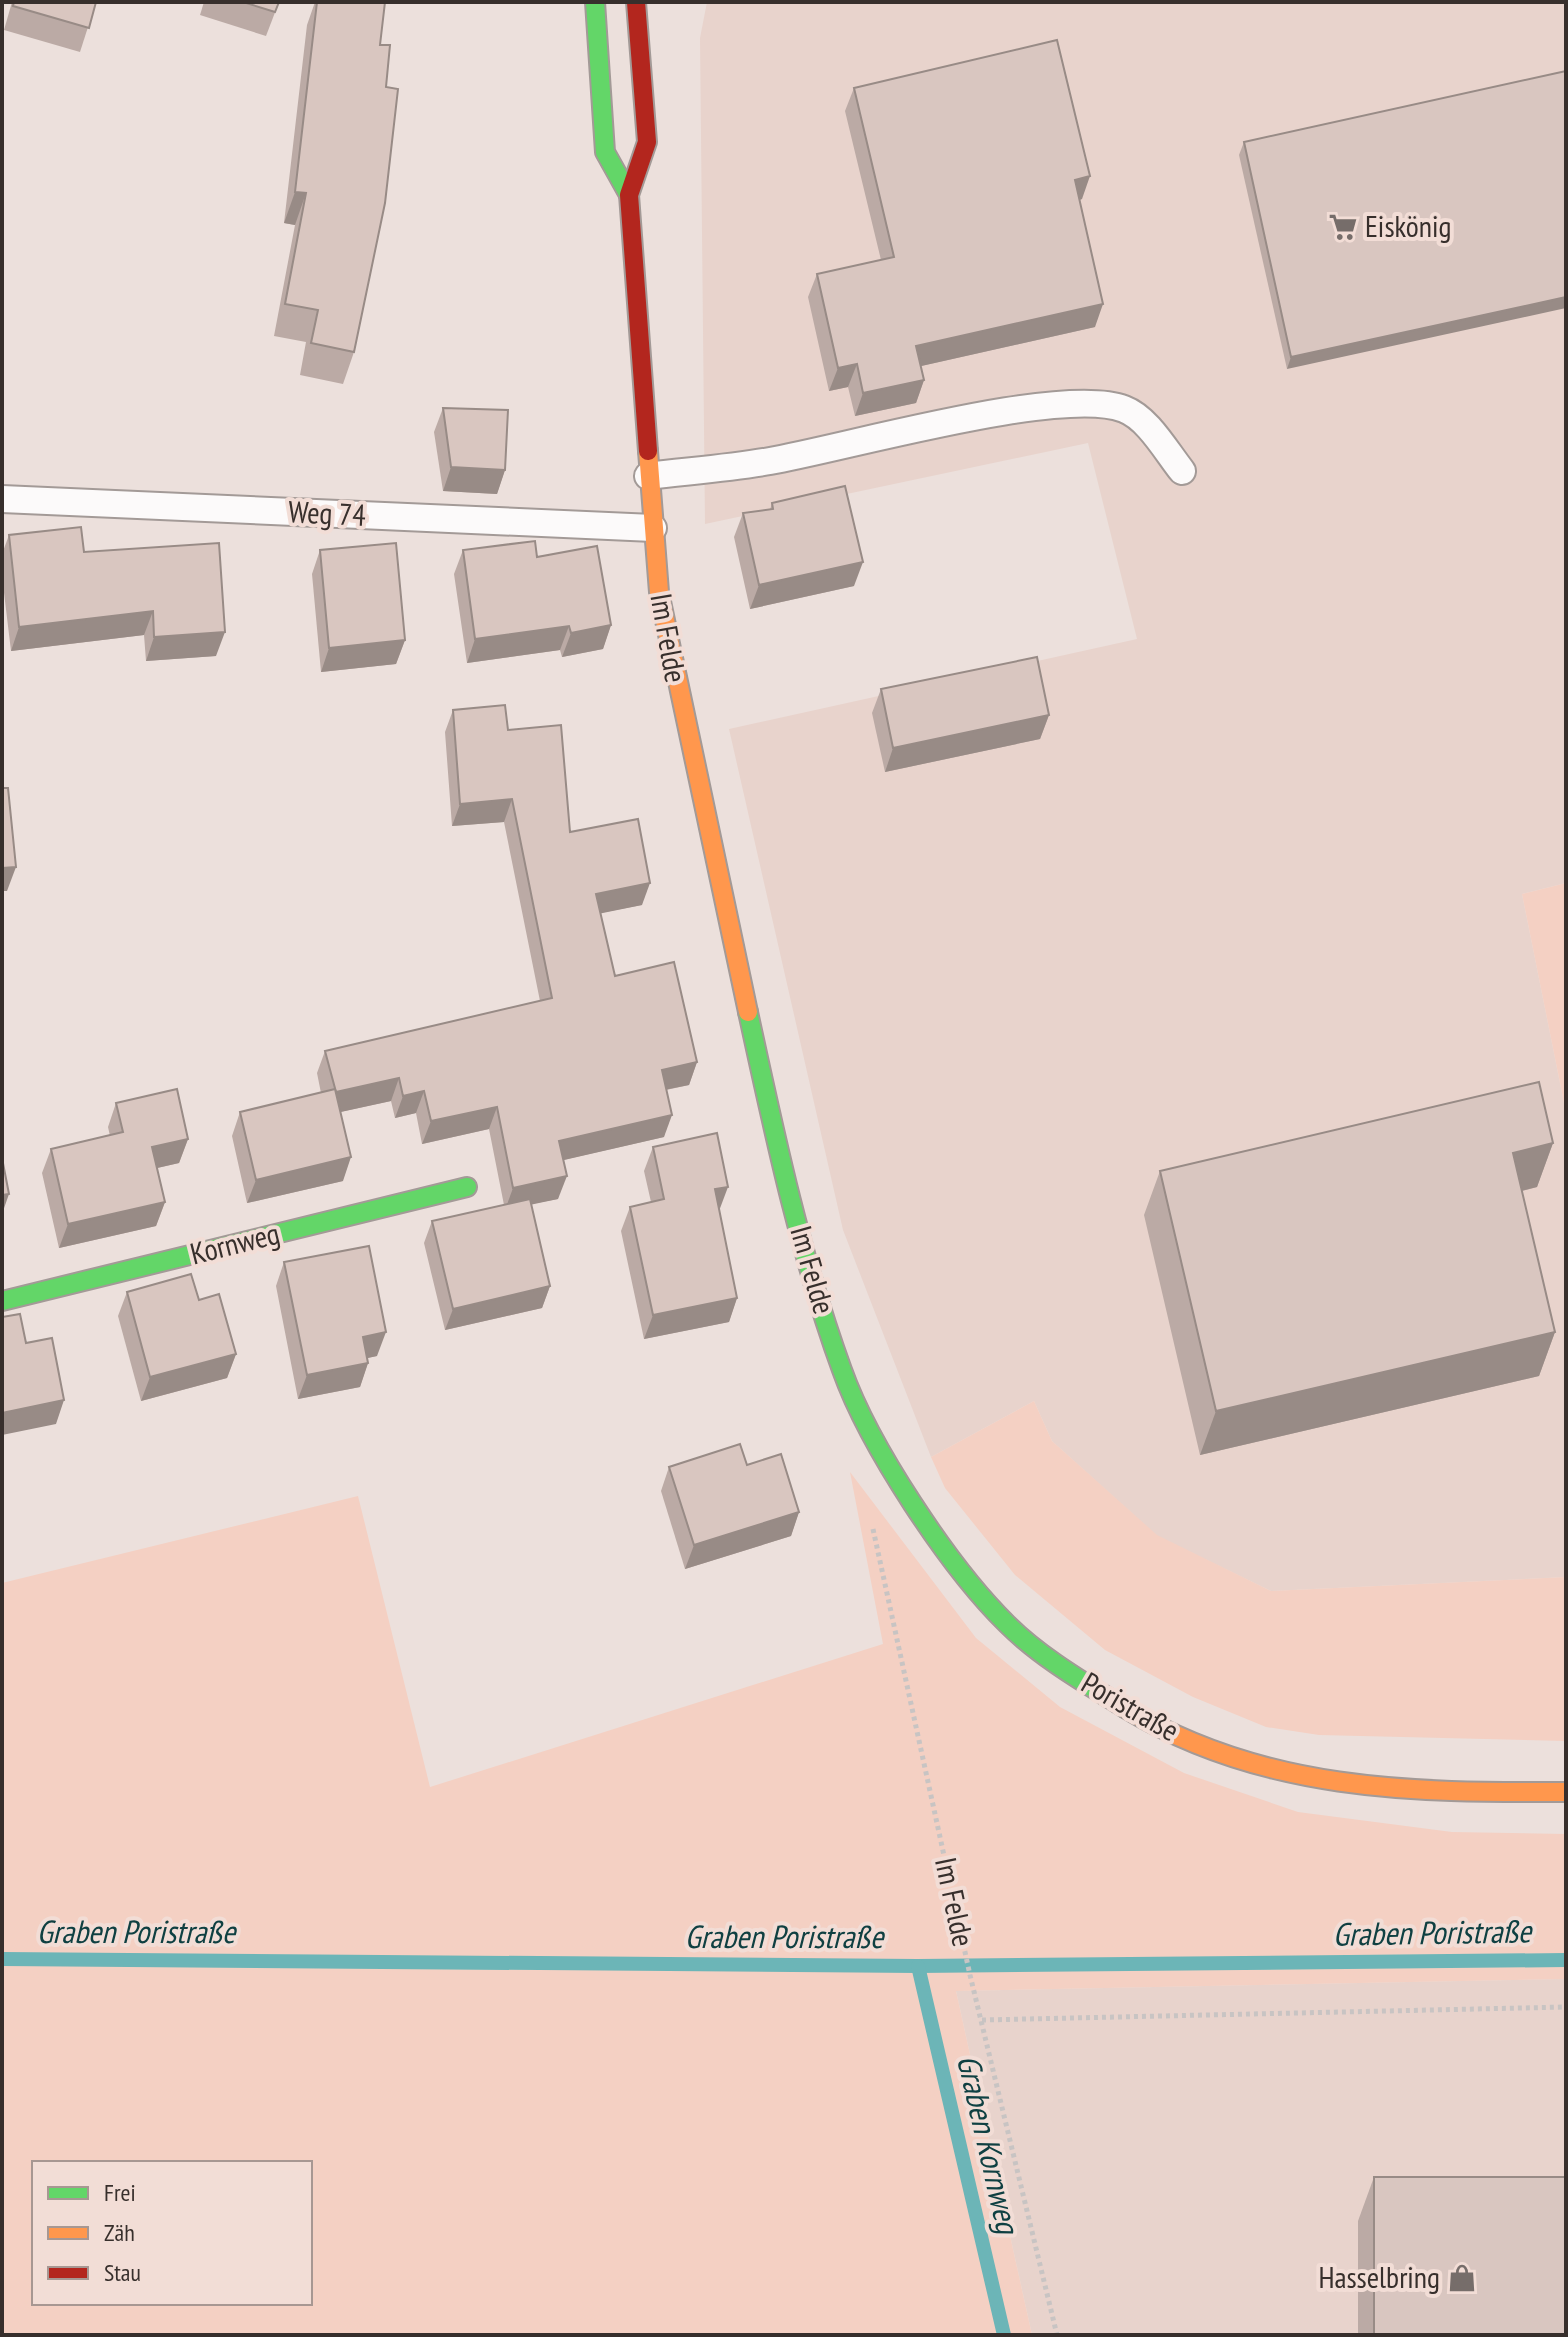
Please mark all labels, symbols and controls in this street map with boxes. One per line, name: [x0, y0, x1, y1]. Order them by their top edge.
place label: Eiskönig: [1365, 206, 1451, 245]
supermarket icon: Eiskönig: [1328, 212, 1358, 242]
street label: Weg 74: [287, 491, 367, 534]
street label: Im Felde: [642, 590, 696, 685]
street label: Kornweg: [186, 1213, 283, 1272]
street label: Im Felde: [782, 1221, 845, 1318]
street label: Poristraße: [1075, 1662, 1186, 1749]
street label: Im Felde: [927, 1854, 984, 1950]
water label: Graben Poristraße: [1332, 1909, 1533, 1955]
water label: Graben Poristraße: [37, 1910, 237, 1952]
water label: Graben Poristraße: [685, 1915, 885, 1957]
water label: Graben Kornweg: [948, 2050, 1030, 2239]
legend: [32, 2161, 312, 2305]
text: Frei: [104, 2177, 136, 2208]
text: Zäh: [104, 2217, 135, 2248]
text: Stau: [104, 2257, 141, 2288]
place label: Hasselbring: [1318, 2257, 1440, 2296]
shop icon: Hasselbring: [1447, 2263, 1477, 2293]

